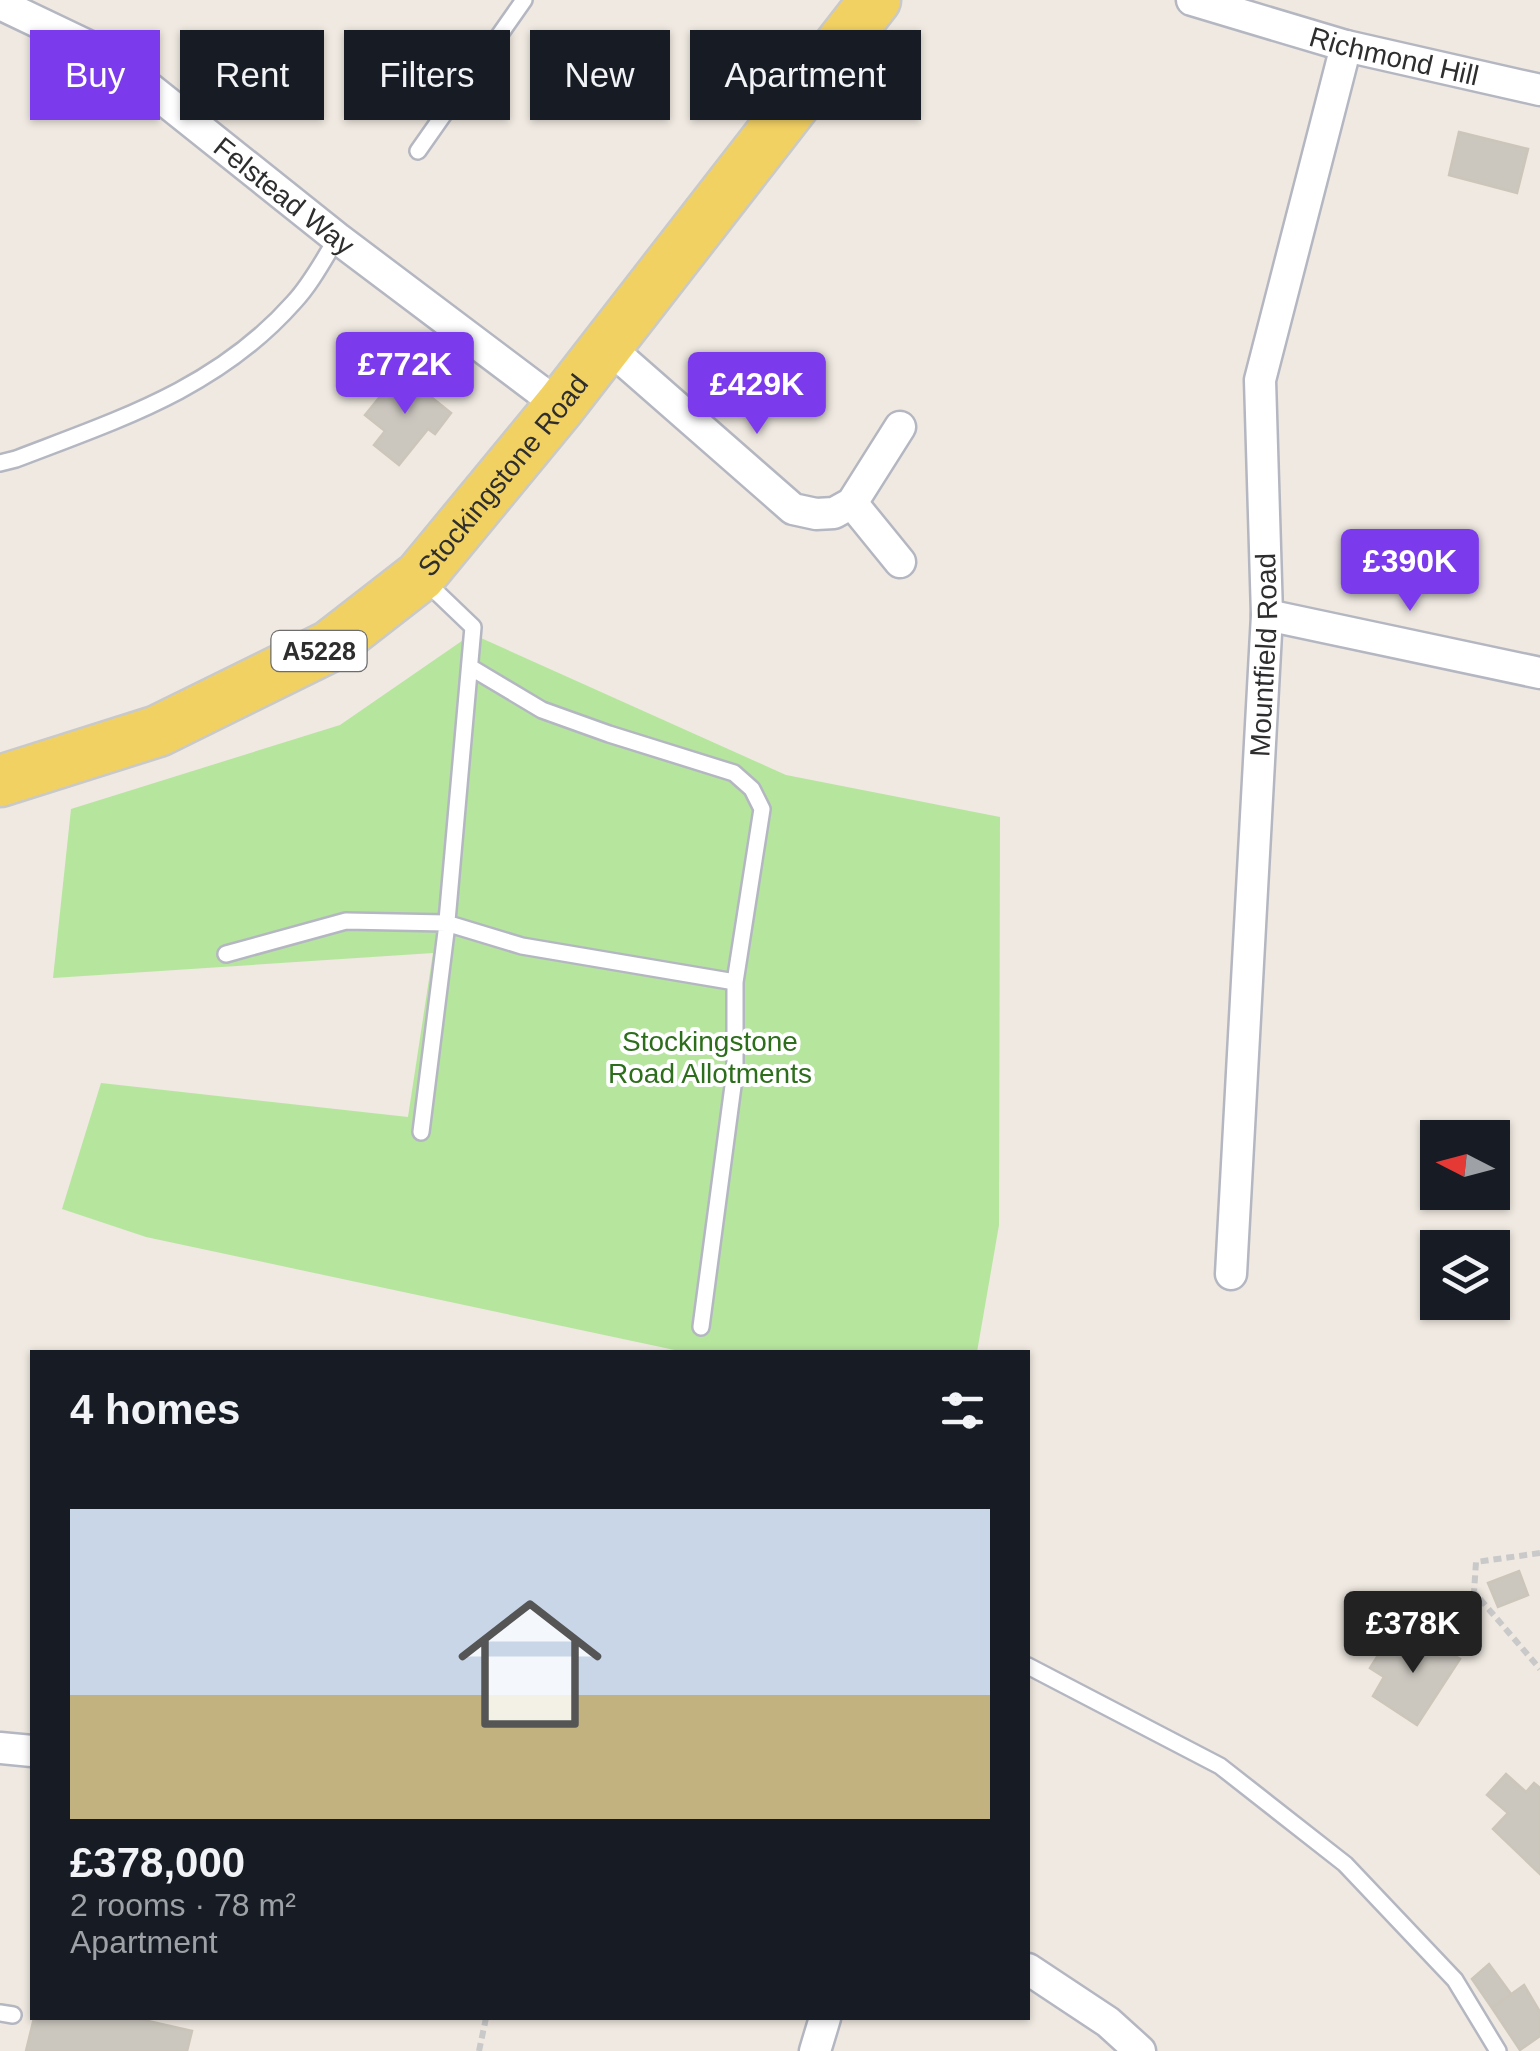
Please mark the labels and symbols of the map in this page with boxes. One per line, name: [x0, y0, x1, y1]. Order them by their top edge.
street label: Richmond Hill: [1306, 21, 1482, 91]
street label: Felstead Way: [208, 131, 360, 261]
pin: £772K: [335, 332, 475, 417]
pin: £429K: [687, 352, 827, 437]
street label: Stockingstone Road: [411, 368, 594, 582]
pin: £390K: [1340, 529, 1480, 614]
street label: Mountfield Road: [1244, 553, 1283, 758]
road number: A5228: [272, 631, 366, 671]
park label: Stockingstone Road Allotments: [608, 1026, 812, 1089]
north arrow: [1420, 1120, 1510, 1210]
pin: £378K: [1343, 1591, 1483, 1676]

